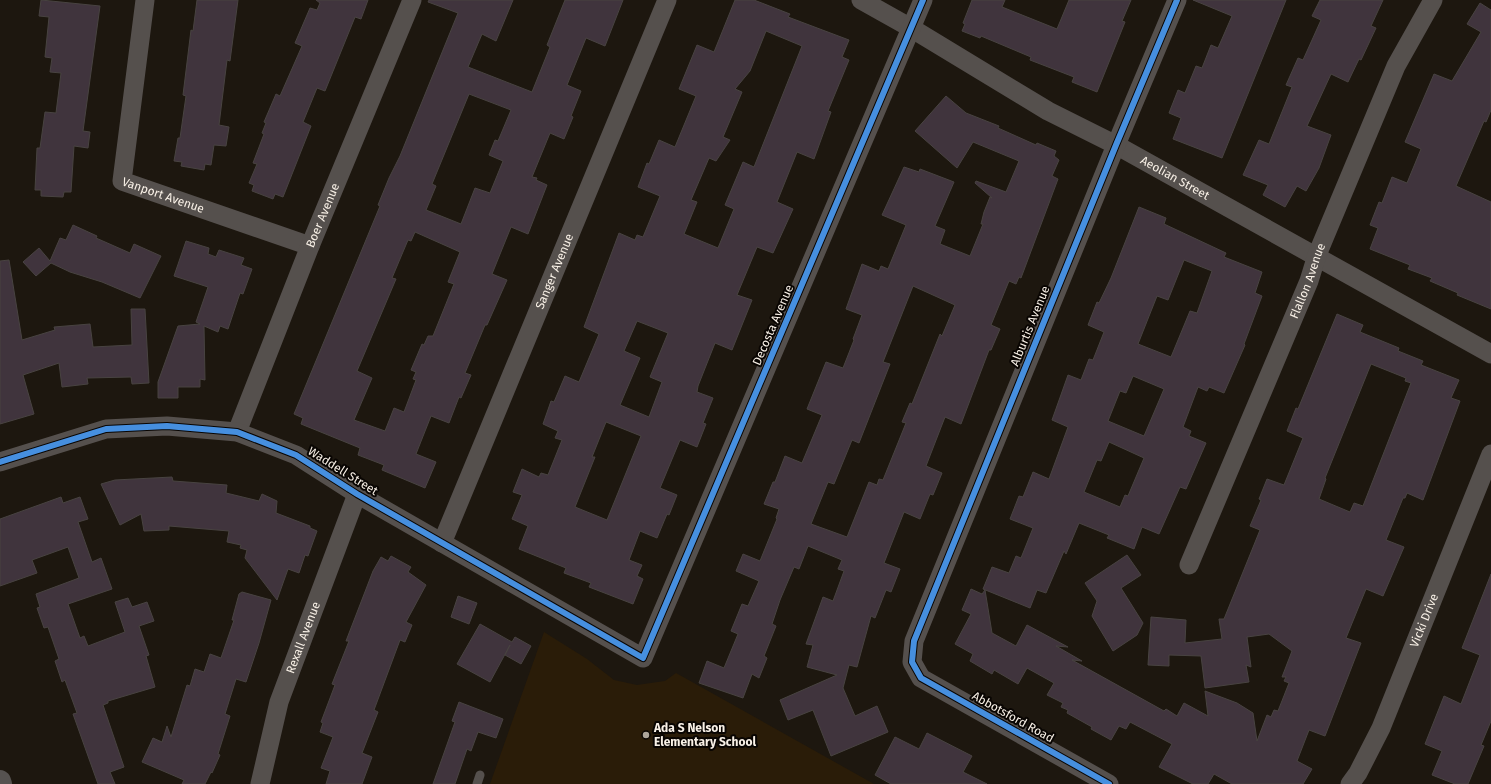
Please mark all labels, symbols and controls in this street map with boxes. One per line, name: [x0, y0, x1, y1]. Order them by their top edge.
street label: Aeolian Street: [1138, 153, 1212, 203]
street label: Vanport Avenue: [120, 175, 206, 216]
street label: Boer Avenue: [303, 181, 342, 250]
street label: Sanger Avenue: [533, 232, 576, 311]
street label: Flallon Avenue: [1287, 241, 1328, 321]
street label: Decosta Avenue: [750, 283, 796, 367]
street label: Alburtis Avenue: [1008, 284, 1052, 368]
street label: Waddell Street: [305, 444, 381, 498]
street label: Vicki Drive: [1407, 592, 1441, 649]
street label: Rexall Avenue: [283, 600, 323, 675]
street label: Abbotsford Road: [970, 689, 1056, 745]
place label: Ada S Nelson Elementary School: [653, 721, 757, 749]
marker: Ada S Nelson Elementary School: [641, 730, 651, 740]

